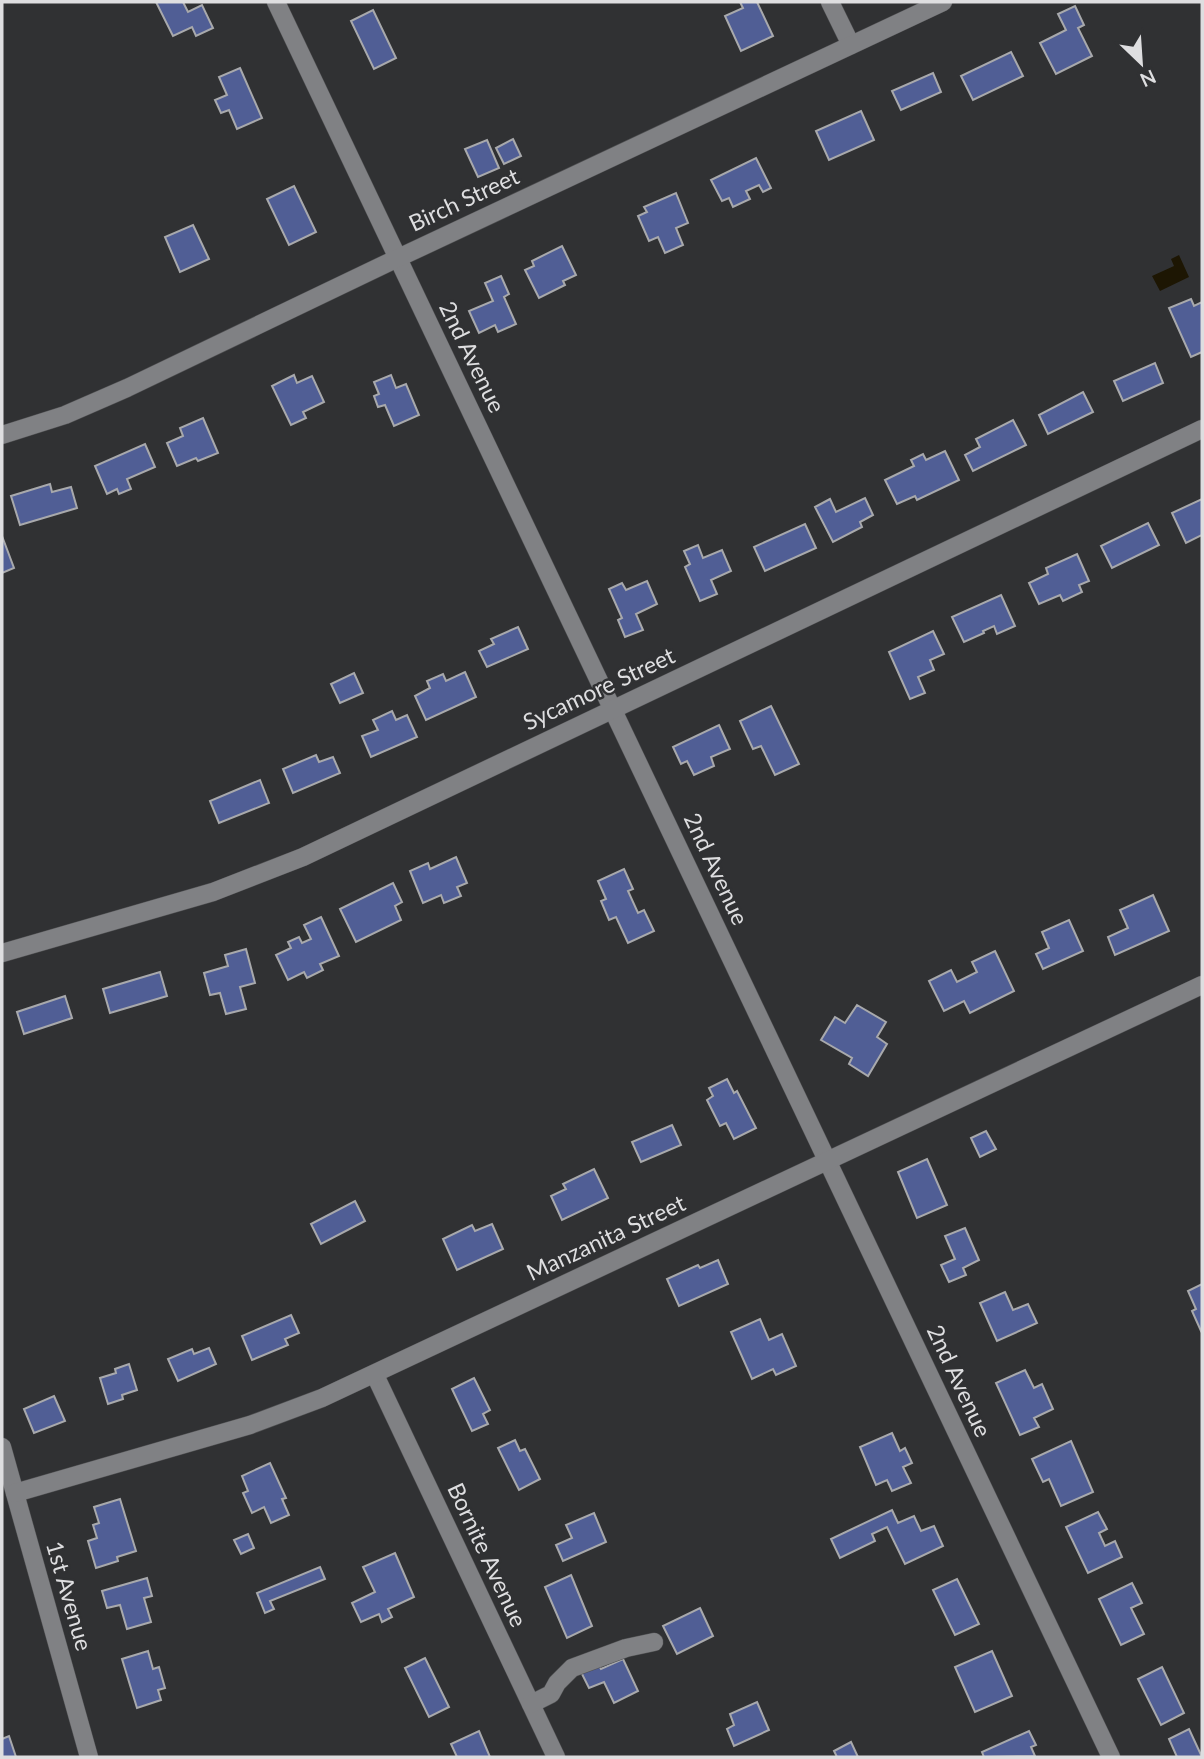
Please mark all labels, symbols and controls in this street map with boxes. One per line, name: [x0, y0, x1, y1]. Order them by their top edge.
north arrow: [1106, 28, 1176, 98]
text: N: [1137, 65, 1160, 92]
street label: Birch Street: [404, 161, 524, 237]
street label: 2nd Avenue: [434, 296, 512, 417]
street label: Sycamore Street: [518, 640, 680, 735]
street label: 2nd Avenue: [679, 808, 755, 929]
street label: Manzanita Street: [522, 1188, 690, 1286]
street label: 2nd Avenue: [922, 1320, 998, 1441]
street label: Bornite Avenue: [442, 1478, 534, 1631]
street label: 1st Avenue: [41, 1538, 99, 1654]

